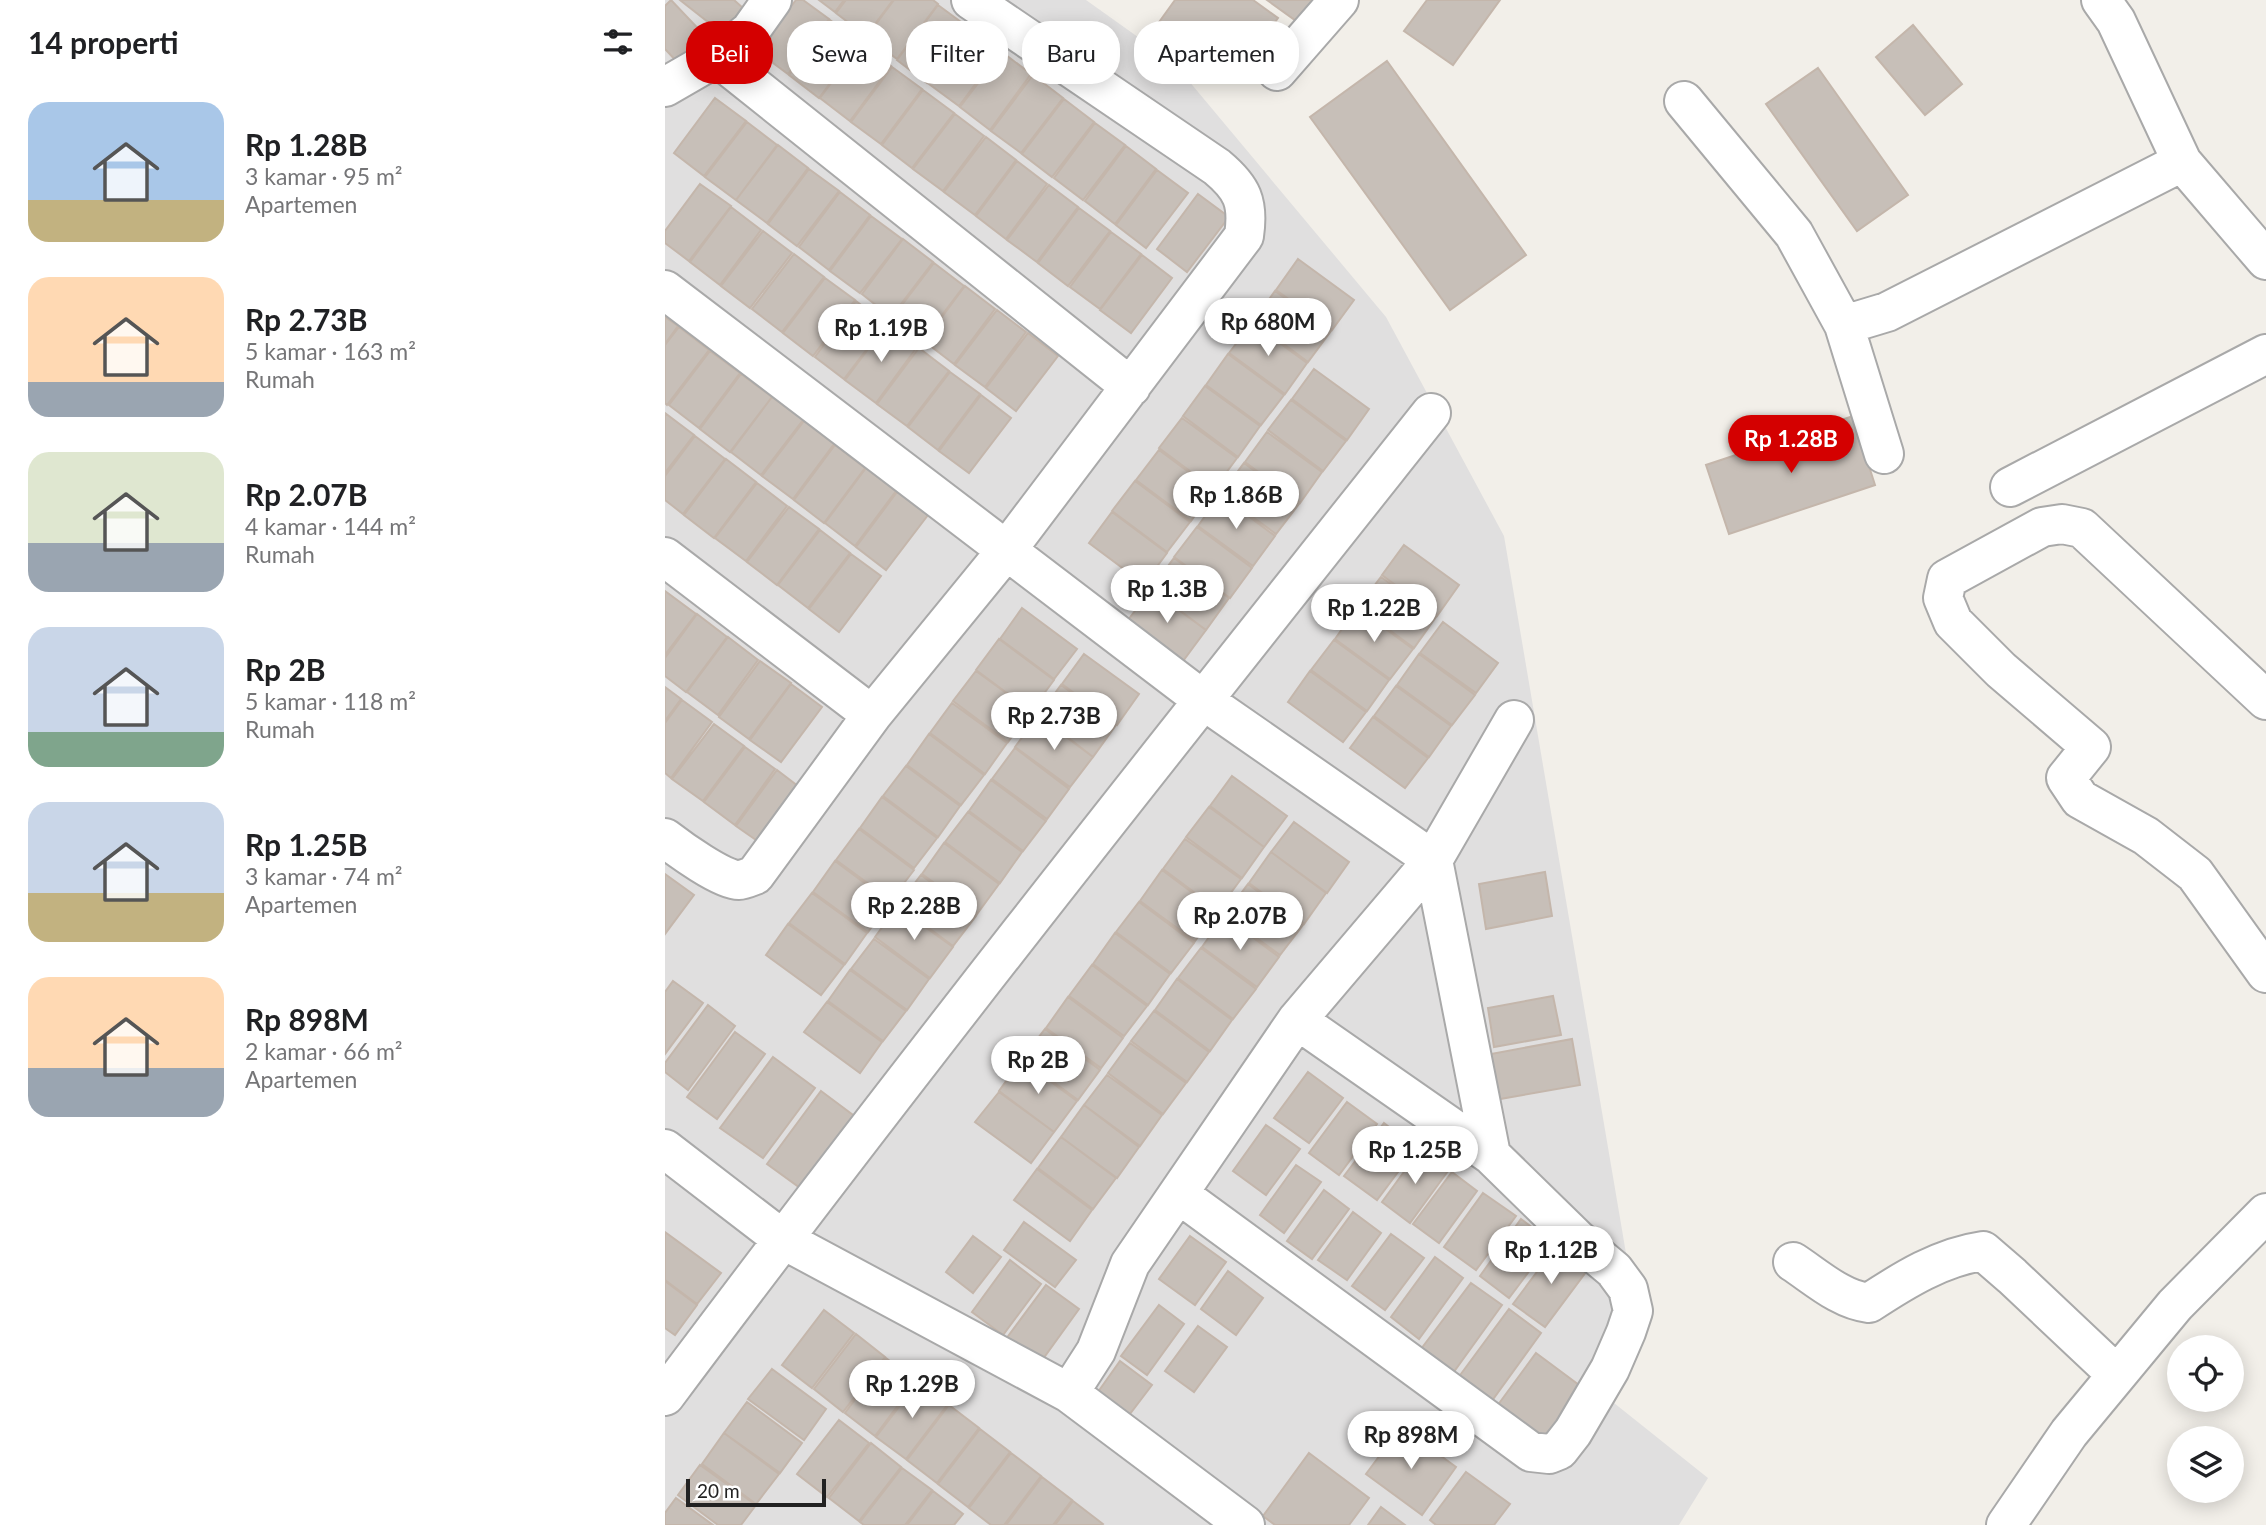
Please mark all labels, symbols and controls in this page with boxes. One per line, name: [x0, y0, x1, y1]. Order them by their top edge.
chip: Beli: [686, 21, 773, 84]
chip: Sewa: [787, 21, 892, 84]
chip: Filter: [906, 21, 1008, 84]
chip: Baru: [1022, 21, 1120, 84]
chip: Apartemen: [1134, 21, 1299, 84]
icon: filters: [599, 23, 637, 61]
text: 14 properti: [28, 24, 179, 60]
text: Rp 1.28B: [245, 126, 368, 162]
icon: home: [84, 130, 168, 214]
text: 3 kamar · 95 m²: [245, 162, 403, 190]
text: Apartemen: [245, 190, 357, 218]
pin: Rp 680M: [1203, 298, 1333, 358]
text: Rp 2.73B: [245, 301, 368, 337]
pin: Rp 1.19B: [809, 304, 953, 364]
icon: home: [84, 305, 168, 389]
text: Rp 680M: [1220, 307, 1316, 335]
text: Rp 1.19B: [834, 313, 928, 341]
text: 5 kamar · 163 m²: [245, 337, 416, 365]
text: Rumah: [245, 365, 315, 393]
pin: Rp 1.28B: [1719, 416, 1863, 475]
text: Rp 1.28B: [1744, 424, 1838, 452]
pin: Rp 1.86B: [1164, 472, 1308, 531]
text: Rp 2.07B: [245, 476, 368, 512]
icon: home: [84, 480, 168, 564]
text: Rp 1.86B: [1189, 480, 1283, 508]
text: 4 kamar · 144 m²: [245, 512, 416, 540]
text: Rumah: [245, 540, 315, 568]
pin: Rp 1.3B: [1102, 566, 1232, 625]
text: Rp 1.3B: [1127, 574, 1207, 602]
pin: Rp 1.22B: [1302, 584, 1446, 644]
text: Rp 1.22B: [1327, 593, 1421, 621]
text: Rp 2B: [245, 651, 326, 687]
icon: home: [84, 655, 168, 739]
text: 5 kamar · 118 m²: [245, 687, 416, 715]
pin: Rp 2.73B: [982, 692, 1126, 752]
text: Rp 2.73B: [1007, 701, 1101, 729]
text: Rumah: [245, 715, 315, 743]
text: Rp 1.25B: [245, 826, 368, 862]
icon: home: [84, 830, 168, 914]
text: 3 kamar · 74 m²: [245, 862, 403, 890]
pin: Rp 2.28B: [842, 883, 986, 942]
text: Apartemen: [245, 890, 357, 918]
text: Rp 2.28B: [867, 891, 961, 919]
pin: Rp 2.07B: [1168, 892, 1312, 952]
text: Rp 2.07B: [1193, 901, 1287, 929]
text: Rp 898M: [245, 1001, 369, 1037]
icon: home: [84, 1005, 168, 1089]
pin: Rp 2B: [989, 1036, 1087, 1096]
text: 2 kamar · 66 m²: [245, 1037, 403, 1065]
text: Rp 2B: [1007, 1045, 1069, 1073]
text: Apartemen: [245, 1065, 357, 1093]
pin: Rp 1.25B: [1343, 1126, 1487, 1186]
text: Rp 1.25B: [1368, 1135, 1462, 1163]
pin: Rp 1.12B: [1479, 1226, 1623, 1286]
text: Rp 1.12B: [1504, 1235, 1598, 1263]
map controls: [2167, 1335, 2244, 1503]
button: locate: [2167, 1335, 2244, 1412]
pin: Rp 1.29B: [840, 1360, 984, 1420]
text: Rp 1.29B: [865, 1369, 959, 1397]
pin: Rp 898M: [1346, 1412, 1476, 1471]
text: Rp 898M: [1363, 1420, 1459, 1448]
button: layers: [2167, 1426, 2244, 1503]
scale bar: [686, 1476, 826, 1508]
text: 20 m: [697, 1479, 740, 1502]

